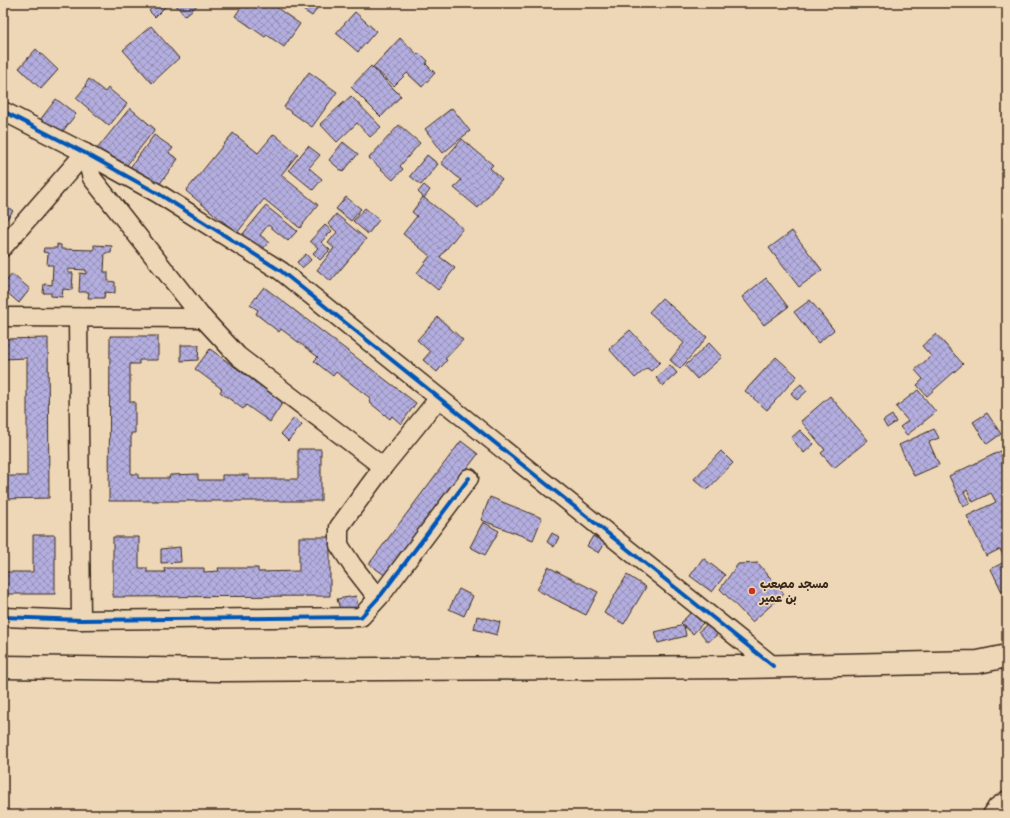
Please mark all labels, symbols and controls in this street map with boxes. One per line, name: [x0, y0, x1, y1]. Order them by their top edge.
place label: مسجد مصعب بن عمير: [759, 577, 829, 606]
marker: مسجد مصعب بن عمير: [747, 586, 757, 596]

